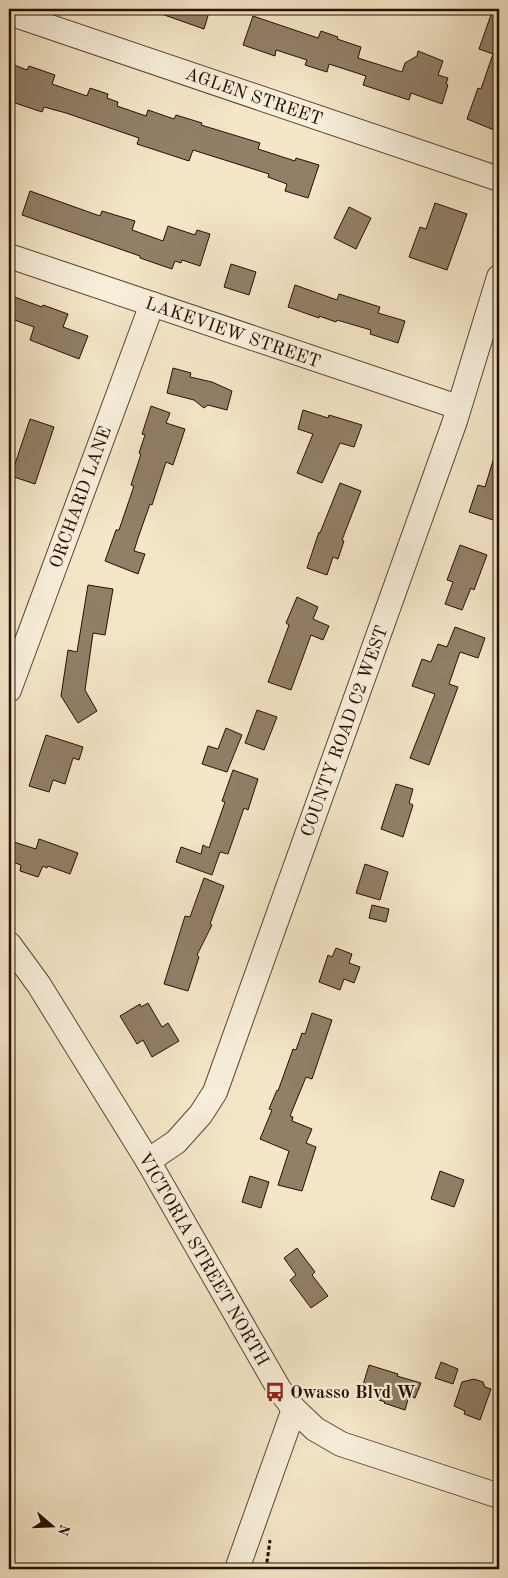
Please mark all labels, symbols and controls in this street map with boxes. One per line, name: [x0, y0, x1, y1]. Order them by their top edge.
street label: AGLEN STREET: [183, 65, 325, 129]
street label: LAKEVIEW STREET: [143, 294, 323, 371]
street label: ORCHARD LANE: [47, 424, 115, 571]
street label: COUNTY ROAD C2 WEST: [298, 623, 392, 839]
street label: VICTORIA STREET NORTH: [135, 1150, 272, 1369]
bus stop icon: Owasso Blvd W: [264, 1381, 286, 1403]
place label: Owasso Blvd W: [290, 1384, 416, 1402]
north arrow: [28, 1500, 78, 1550]
text: N: [55, 1523, 72, 1538]

